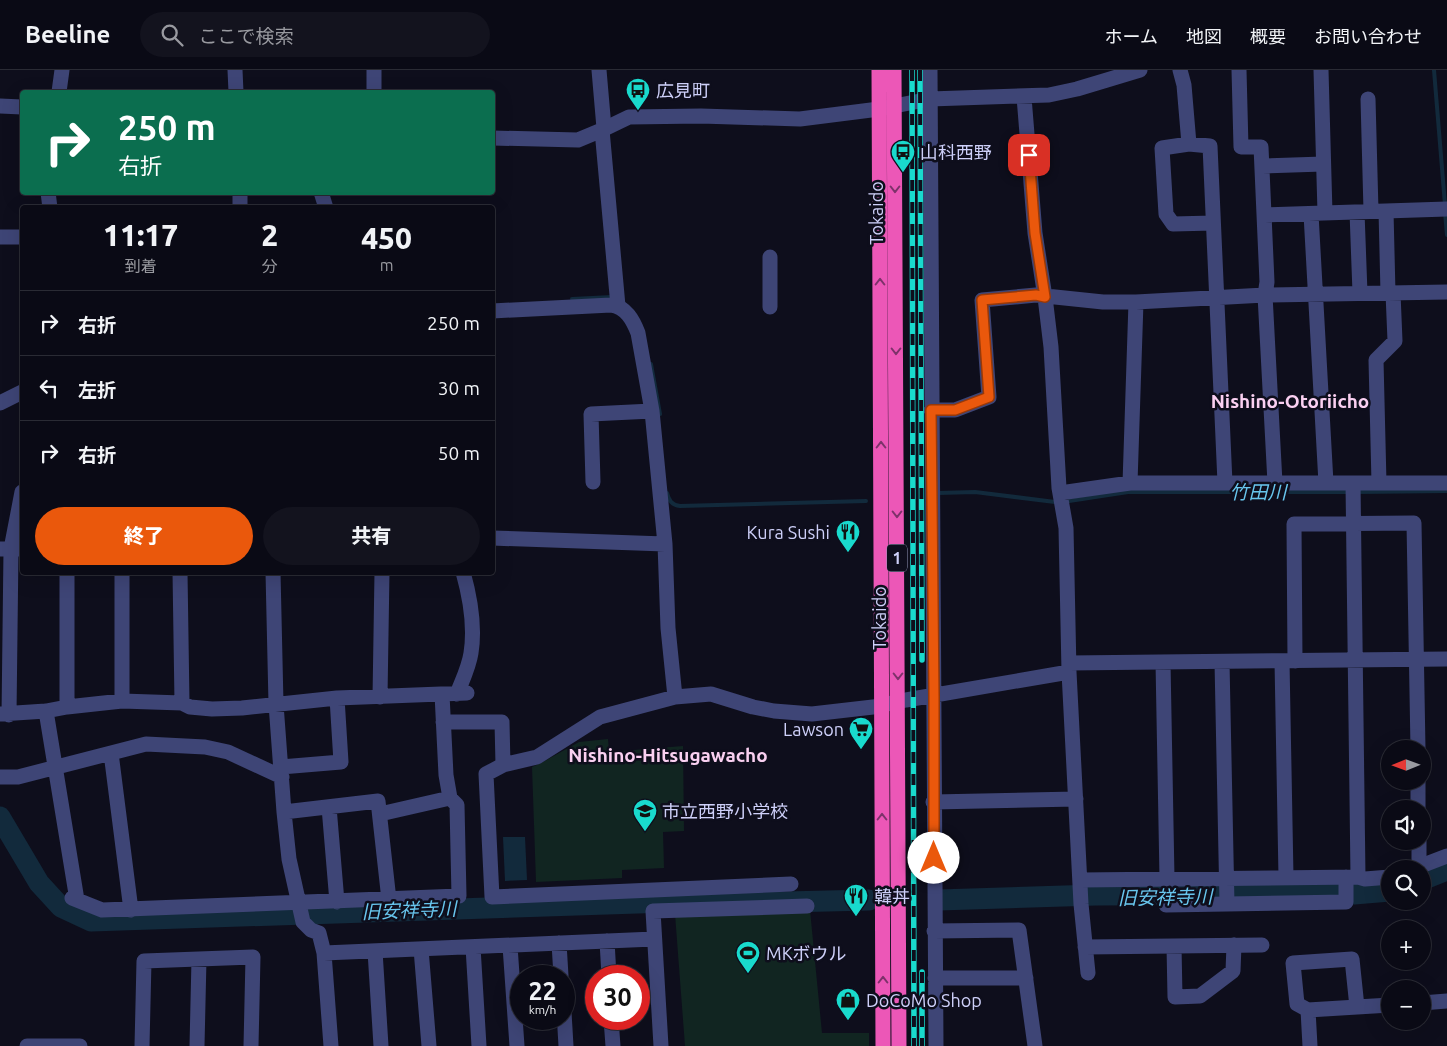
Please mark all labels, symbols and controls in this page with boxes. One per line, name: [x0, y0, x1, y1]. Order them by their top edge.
search box: [140, 12, 490, 57]
text: Beeline: [25, 21, 110, 48]
icon: search: [158, 21, 186, 49]
text: ここで検索: [198, 25, 293, 47]
text: ホーム: [1105, 26, 1158, 46]
text: 地図: [1186, 26, 1222, 46]
text: 概要: [1250, 26, 1286, 46]
text: お問い合わせ: [1314, 26, 1422, 46]
bus stop icon: 広見町: [625, 77, 651, 111]
place label: 広見町: [656, 80, 710, 100]
text: 250 m: [118, 107, 216, 147]
icon: right: [35, 110, 100, 175]
pin: [1008, 134, 1050, 176]
bus stop icon: 山科西野: [890, 139, 916, 173]
icon: arrive: [1015, 141, 1043, 169]
place label: 山科西野: [920, 142, 992, 162]
text: 右折: [118, 153, 162, 178]
street label: Tokaido: [866, 181, 886, 245]
one-way arrow: [890, 185, 900, 193]
text: 11:17: [103, 218, 178, 252]
text: 2: [261, 218, 278, 252]
text: 450: [361, 221, 412, 255]
text: m: [380, 256, 393, 274]
text: 到着: [125, 257, 157, 275]
text: 分: [262, 257, 278, 275]
one-way arrow: [875, 278, 885, 286]
icon: right: [35, 309, 63, 337]
text: 250 m: [427, 312, 480, 334]
text: 右折: [78, 314, 116, 336]
one-way arrow: [891, 348, 901, 355]
icon: left: [35, 374, 63, 402]
text: 30 m: [438, 377, 480, 399]
text: 左折: [78, 379, 116, 401]
district label: Nishino-Otoriicho: [1211, 390, 1369, 412]
icon: right: [35, 439, 63, 467]
one-way arrow: [876, 441, 886, 448]
text: 50 m: [438, 442, 480, 464]
text: 右折: [78, 444, 116, 466]
water label: 竹田川: [1229, 481, 1288, 503]
button: 終了: [35, 507, 253, 565]
button: 共有: [263, 507, 480, 565]
one-way arrow: [892, 510, 902, 518]
restaurant icon: Kura Sushi: [835, 519, 861, 553]
place label: Kura Sushi: [746, 522, 830, 542]
road number: 1: [887, 544, 907, 572]
street label: Tokaido: [869, 586, 889, 650]
one-way arrow: [893, 672, 903, 680]
supermarket icon: Lawson: [848, 716, 874, 750]
place label: Lawson: [783, 719, 844, 739]
north arrow: [1381, 740, 1431, 790]
map controls: [1381, 740, 1431, 1030]
district label: Nishino-Hitsugawacho: [568, 744, 768, 766]
school or university icon: 市立西野小学校: [632, 798, 658, 832]
button: sound: [1381, 800, 1431, 850]
place label: 市立西野小学校: [662, 801, 788, 821]
one-way arrow: [877, 813, 887, 821]
position arrow: [907, 831, 959, 883]
button: search: [1381, 860, 1431, 910]
restaurant icon: 韓丼: [843, 883, 869, 917]
water label: 旧安祥寺川: [1117, 885, 1215, 909]
place label: 韓丼: [874, 886, 910, 906]
water label: 旧安祥寺川: [361, 897, 459, 923]
button: +: [1381, 920, 1431, 970]
sports icon: MKボウル: [735, 940, 761, 974]
place label: MKボウル: [766, 943, 847, 963]
speed limit sign: 30: [585, 965, 650, 1030]
one-way arrow: [878, 976, 888, 984]
text: 22: [528, 977, 557, 1005]
button: −: [1381, 980, 1431, 1030]
shop icon: DoCoMo Shop: [835, 987, 861, 1021]
place label: DoCoMo Shop: [866, 990, 982, 1010]
text: km/h: [529, 1003, 556, 1016]

